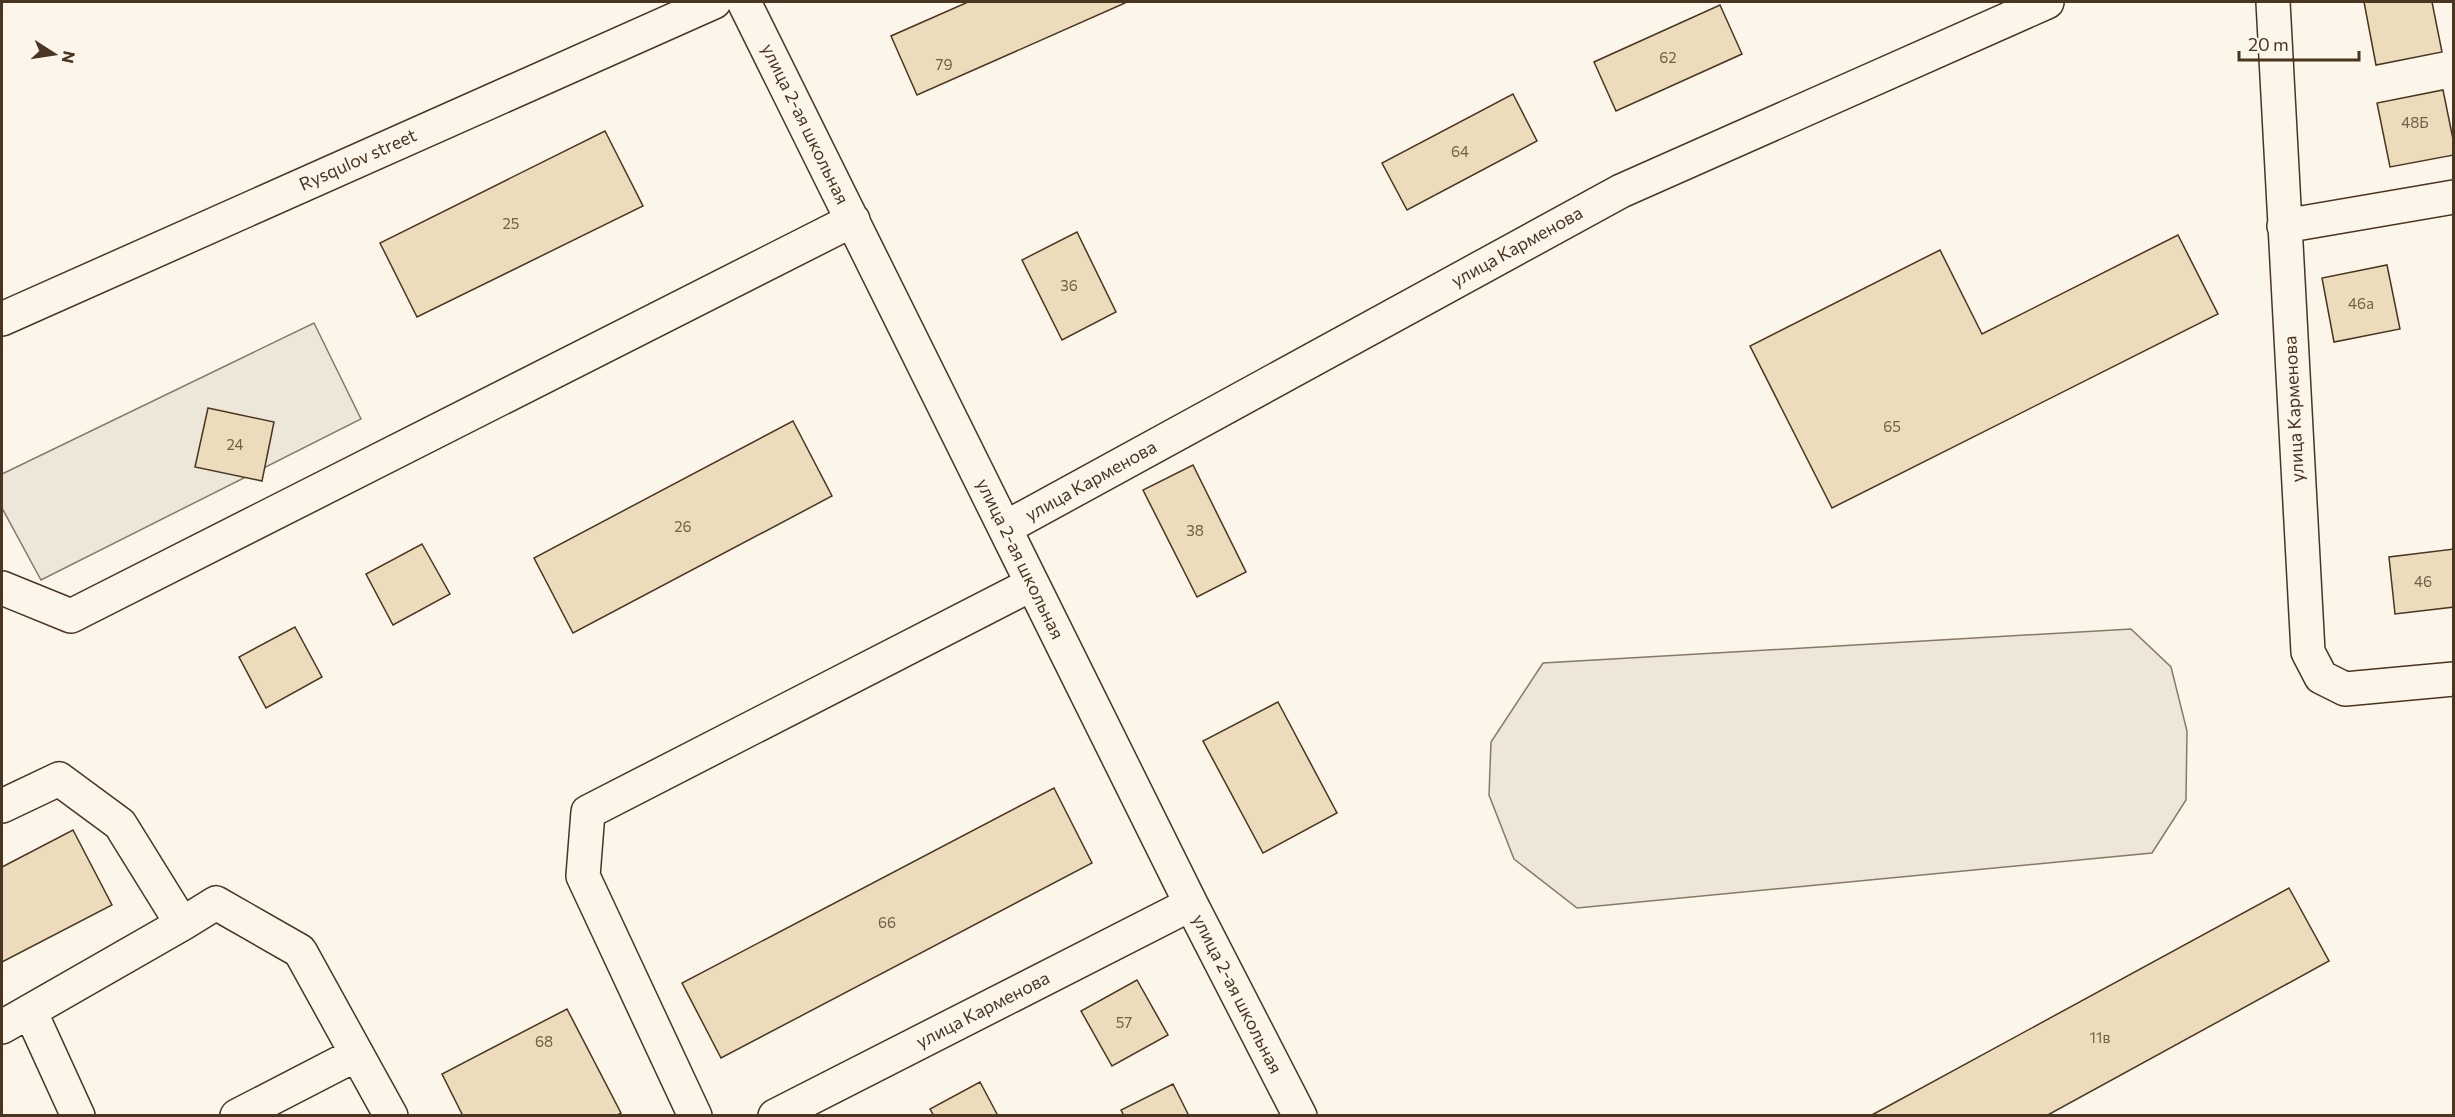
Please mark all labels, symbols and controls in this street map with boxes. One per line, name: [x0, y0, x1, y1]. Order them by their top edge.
north arrow: [24, 24, 84, 84]
scale bar: [2239, 24, 2359, 62]
text: 20 m: [2248, 33, 2289, 55]
street label: улица 2-ая школьная: [757, 40, 854, 207]
house number: 62: [1659, 48, 1677, 66]
text: N: [59, 49, 80, 65]
house number: 79: [936, 55, 952, 73]
house number: 48Б: [2401, 113, 2429, 131]
street label: Rysqulov street: [295, 123, 420, 195]
house number: 64: [1451, 142, 1469, 160]
street label: улица Карменова: [1447, 201, 1586, 291]
house number: 25: [503, 214, 519, 232]
house number: 36: [1060, 276, 1078, 294]
house number: 46а: [2348, 294, 2374, 312]
street label: улица Карменова: [2278, 335, 2308, 483]
house number: 65: [1883, 417, 1901, 435]
house number: 24: [226, 435, 244, 453]
street label: улица Карменова: [1021, 435, 1160, 525]
street label: улица 2-ая школьная: [972, 475, 1069, 642]
house number: 26: [674, 517, 692, 535]
house number: 38: [1186, 521, 1204, 539]
house number: 46: [2414, 572, 2432, 590]
street label: улица 2-ая школьная: [1188, 910, 1288, 1077]
house number: 66: [878, 913, 896, 931]
street label: улица Карменова: [912, 966, 1053, 1052]
house number: 57: [1116, 1013, 1132, 1031]
house number: 11в: [2090, 1028, 2110, 1046]
house number: 68: [535, 1032, 553, 1050]

